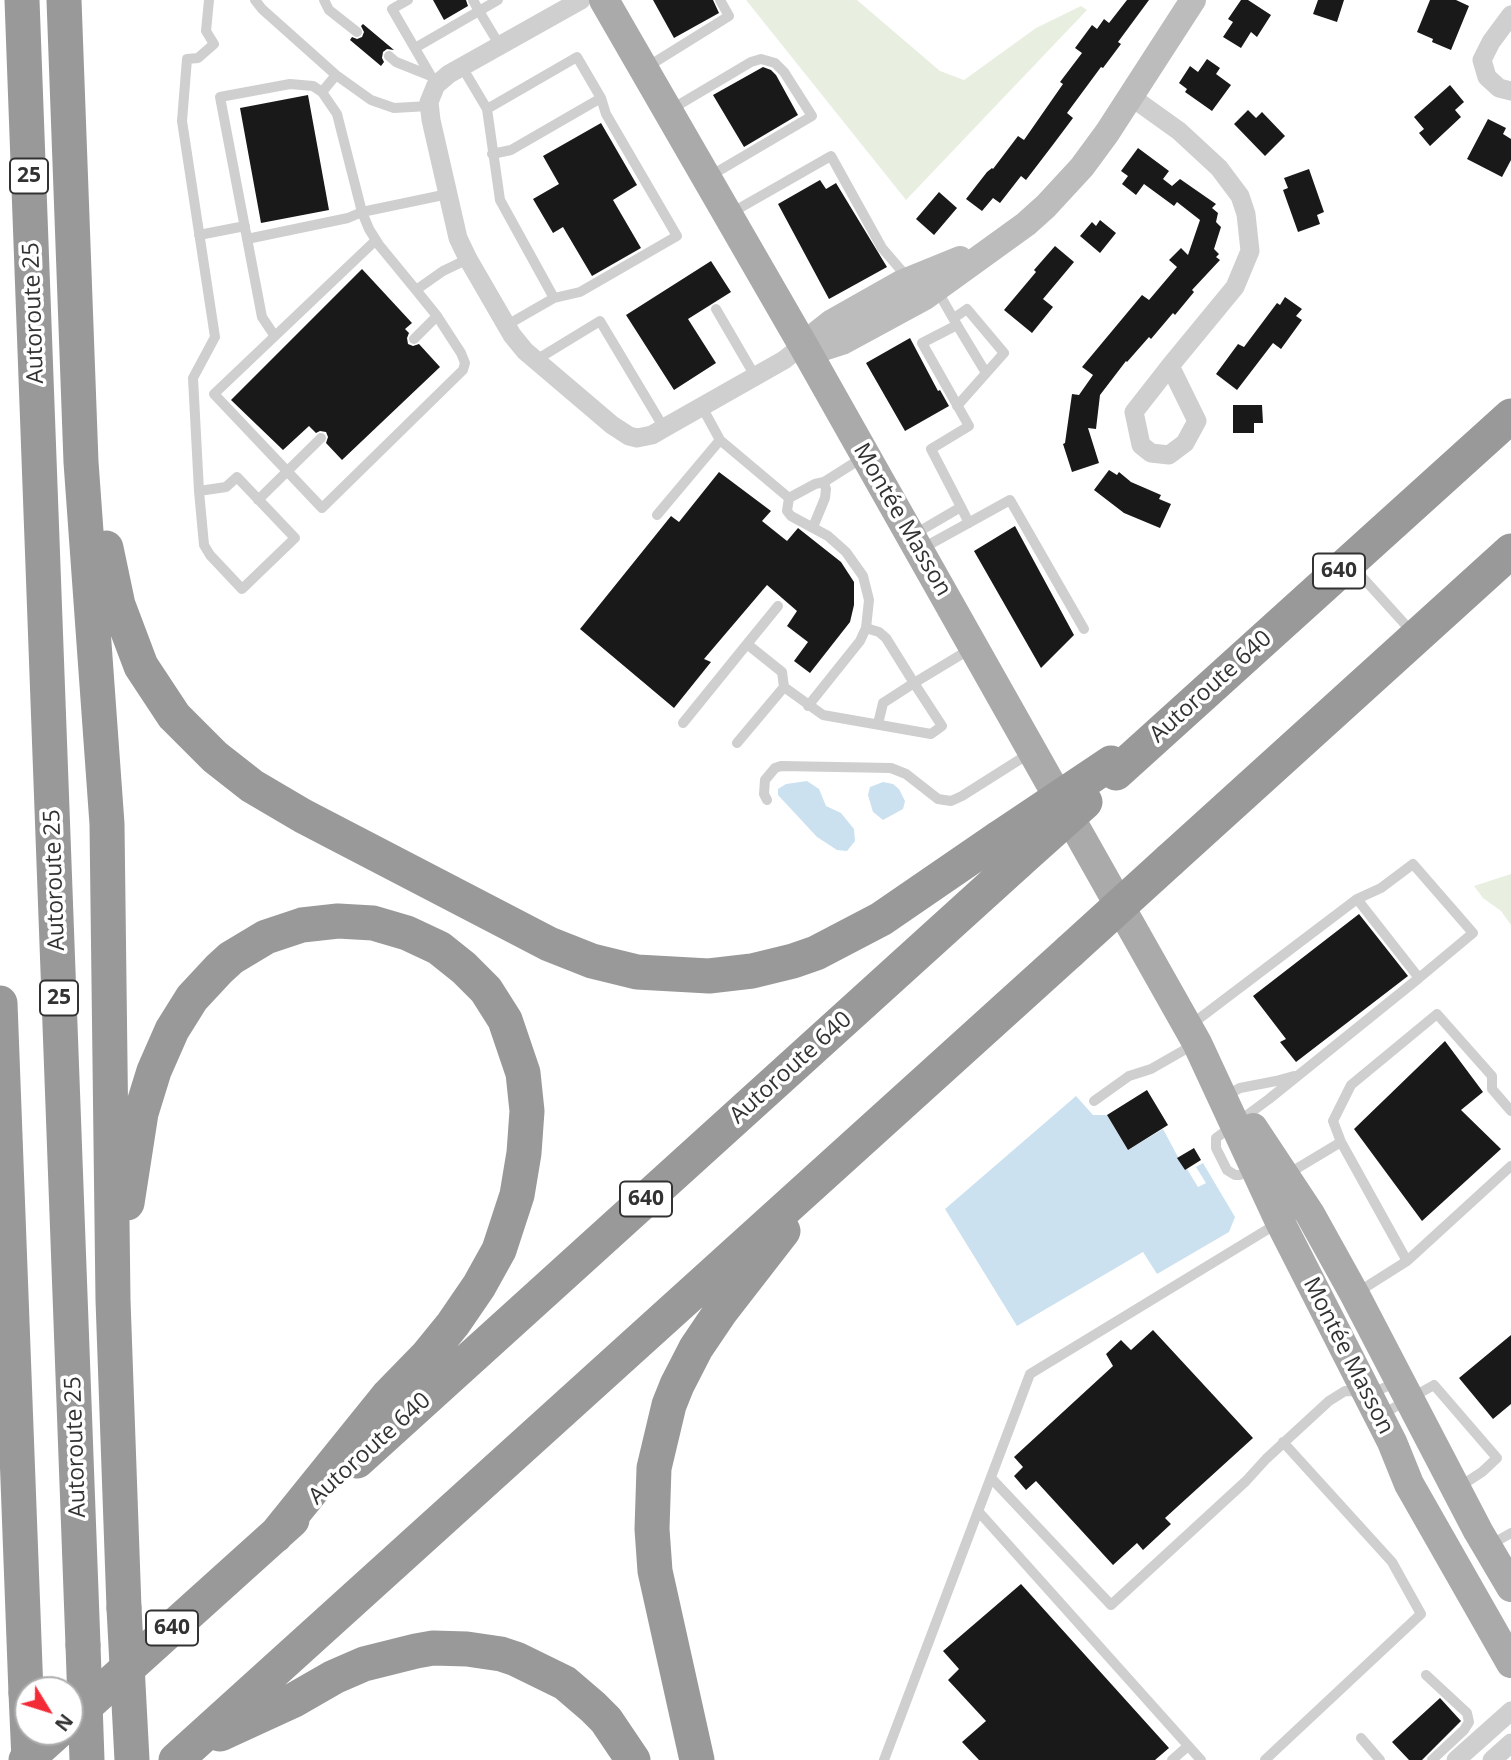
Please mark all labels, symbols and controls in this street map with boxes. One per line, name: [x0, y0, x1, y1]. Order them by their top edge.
road number: 25: [10, 158, 48, 194]
street label: Autoroute 25: [18, 242, 50, 384]
street label: Montée Masson: [847, 439, 957, 601]
road number: 640: [1313, 554, 1365, 588]
street label: Autoroute 640: [1144, 625, 1278, 749]
street label: Autoroute 25: [39, 809, 71, 951]
road number: 25: [40, 981, 78, 1016]
street label: Autoroute 640: [724, 1006, 858, 1130]
road number: 640: [620, 1182, 672, 1216]
street label: Montée Masson: [1297, 1273, 1399, 1439]
street label: Autoroute 25: [60, 1376, 92, 1518]
street label: Autoroute 640: [303, 1387, 437, 1511]
road number: 640: [146, 1610, 198, 1646]
north arrow: [14, 1676, 84, 1746]
text: N: [49, 1709, 79, 1737]

